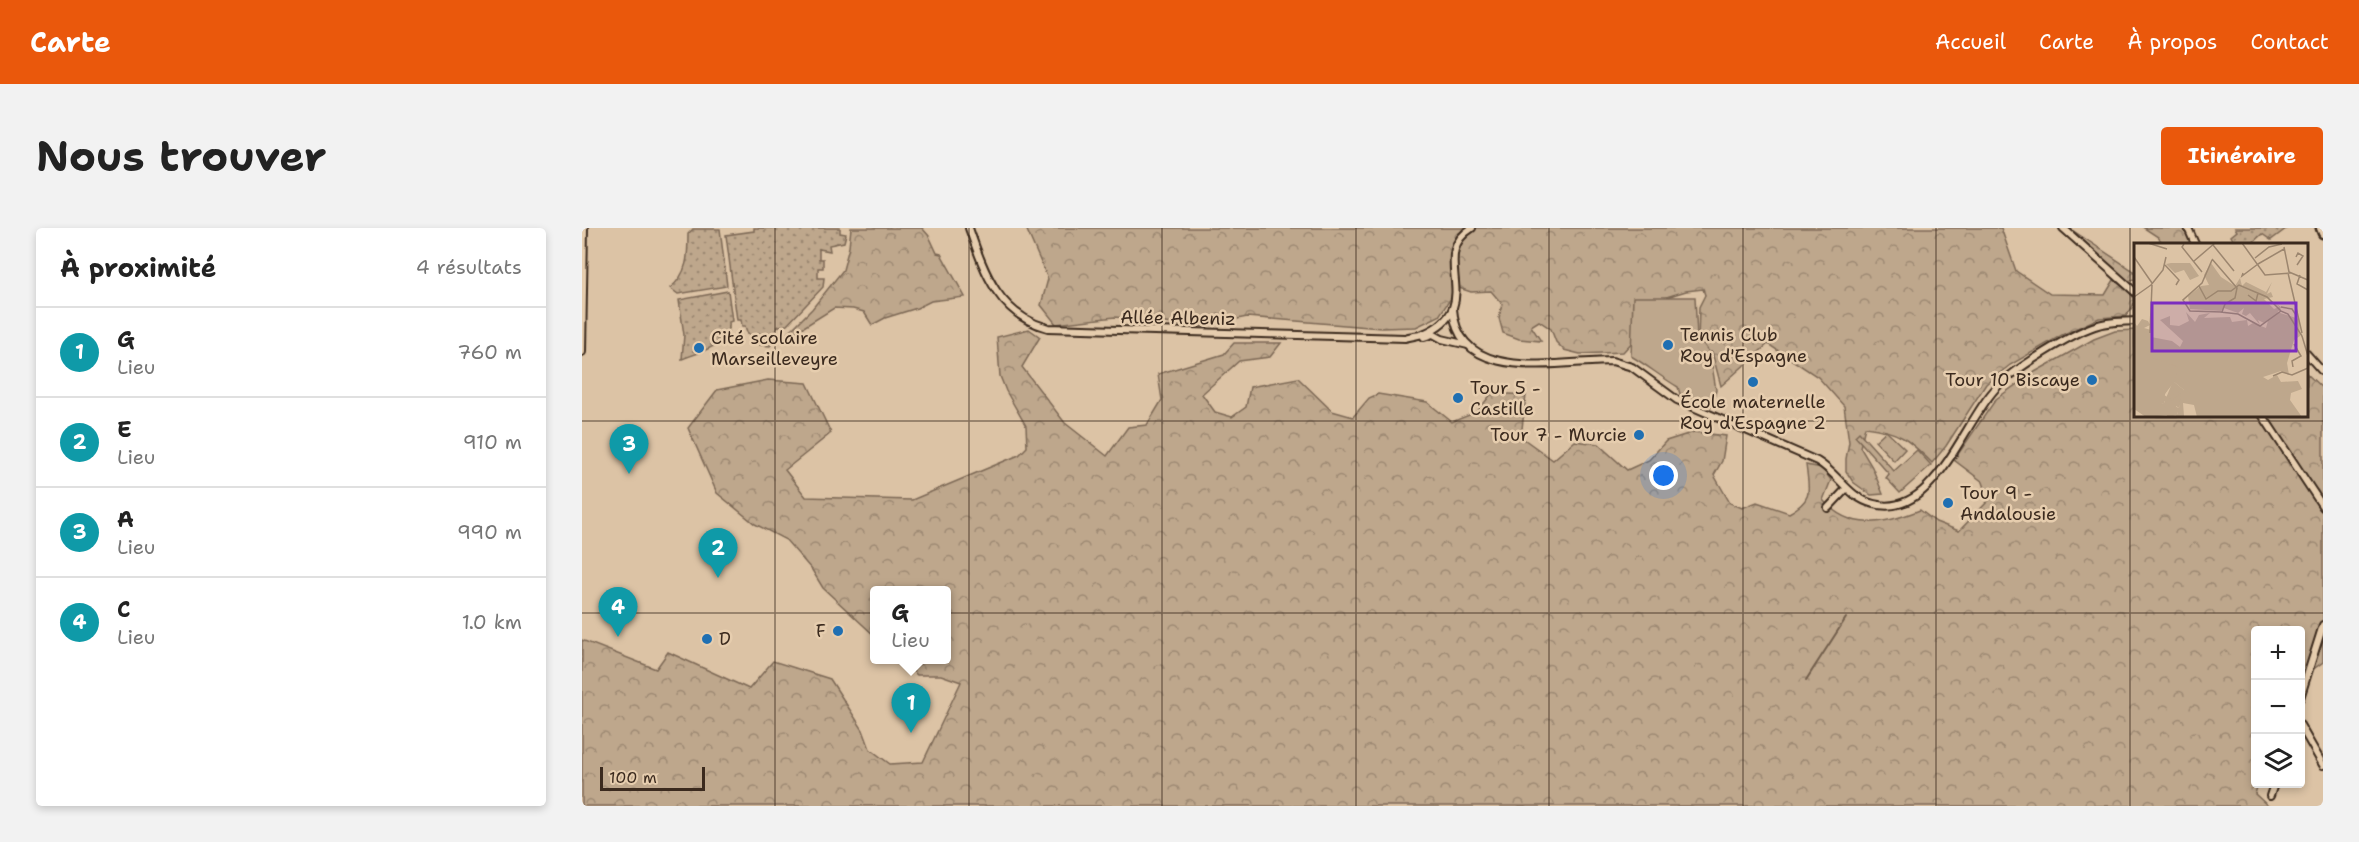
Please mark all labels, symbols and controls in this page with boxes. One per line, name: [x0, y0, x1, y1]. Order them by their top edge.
text: Carte: [30, 23, 111, 61]
text: Accueil: [1935, 28, 2006, 56]
text: Carte: [2039, 28, 2094, 56]
text: À propos: [2127, 28, 2217, 56]
text: Contact: [2250, 28, 2329, 56]
button: Itinéraire: [2161, 127, 2323, 185]
text: Nous trouver: [36, 128, 326, 184]
inset map: [2134, 243, 2308, 417]
text: À proximité: [60, 250, 216, 285]
text: 4 résultats: [416, 254, 522, 280]
street label: Allée Albeniz: [1120, 305, 1236, 331]
place label: Tennis Club Roy d'Espagne: [1680, 323, 1807, 368]
text: G: [117, 325, 135, 354]
place label: Cité scolaire Marseilleveyre: [711, 326, 838, 371]
marker: Tennis Club Roy d'Espagne: [1661, 338, 1675, 352]
text: 1: [75, 339, 84, 365]
text: 760 m: [457, 339, 522, 365]
marker: Cité scolaire Marseilleveyre: [692, 341, 706, 355]
text: Lieu: [117, 354, 155, 380]
place label: Tour 10 Biscaye: [1945, 368, 2080, 392]
marker: Tour 10 Biscaye: [2085, 373, 2099, 387]
marker: École maternelle Roy d'Espagne 2: [1746, 375, 1760, 389]
place label: Tour 5 - Castille: [1470, 376, 1541, 421]
place label: École maternelle Roy d'Espagne 2: [1680, 390, 1826, 435]
marker: Tour 5 - Castille: [1451, 391, 1465, 405]
text: E: [117, 415, 132, 444]
place label: Tour 7 - Murcie: [1490, 423, 1627, 447]
pin: 3: [610, 424, 648, 474]
marker: Tour 7 - Murcie: [1632, 428, 1646, 442]
text: 2: [73, 429, 87, 455]
text: 910 m: [463, 429, 522, 455]
text: Lieu: [117, 444, 155, 470]
your location: [1649, 461, 1678, 490]
place label: Tour 9 - Andalousie: [1960, 481, 2056, 526]
marker: Tour 9 - Andalousie: [1941, 496, 1955, 510]
text: A: [117, 505, 134, 534]
text: 3: [73, 519, 87, 545]
text: 990 m: [457, 519, 522, 545]
pin: 2: [698, 528, 738, 578]
text: Lieu: [117, 534, 155, 560]
popup: [870, 586, 951, 664]
pin: 4: [598, 588, 638, 637]
text: C: [117, 595, 131, 624]
text: G: [891, 598, 909, 627]
text: 4: [73, 609, 87, 635]
text: 1.0 km: [462, 609, 522, 635]
place label: F: [816, 619, 826, 643]
text: Lieu: [117, 624, 155, 650]
marker: F: [831, 624, 845, 638]
map controls: [2251, 626, 2305, 788]
button: +: [2251, 626, 2305, 680]
place label: D: [719, 627, 731, 651]
text: Lieu: [891, 627, 930, 653]
marker: D: [700, 632, 714, 646]
button: −: [2251, 680, 2305, 734]
pin: 1: [892, 684, 930, 733]
button: layers: [2251, 734, 2305, 788]
scale bar: [600, 764, 705, 792]
text: 100 m: [609, 767, 657, 788]

